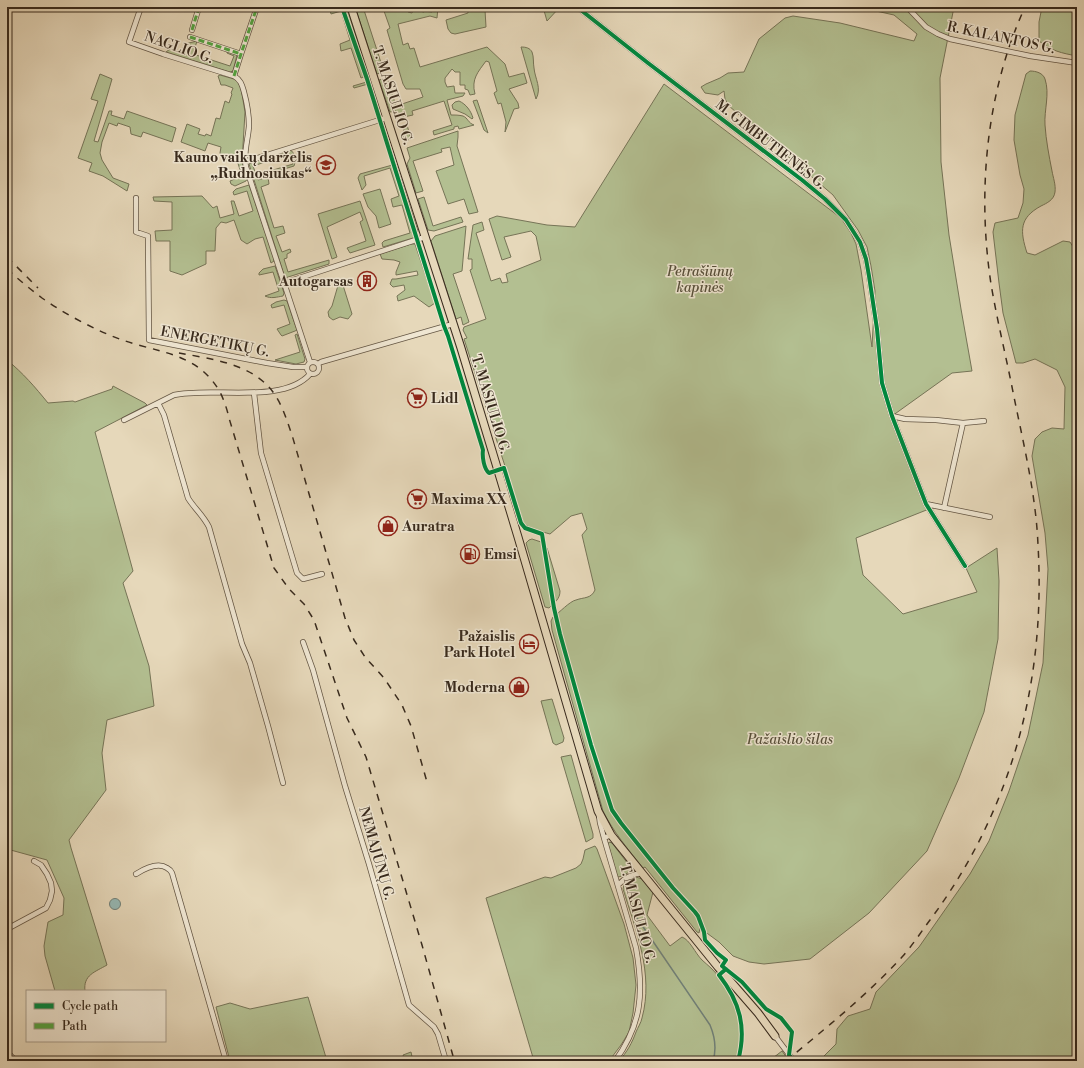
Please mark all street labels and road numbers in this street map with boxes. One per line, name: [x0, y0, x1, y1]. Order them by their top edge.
street label: R. KALANTOS G.: [945, 18, 1056, 58]
street label: NAGLIO G.: [142, 28, 215, 68]
street label: T. MASIULIO G.: [368, 44, 416, 147]
street label: M. GIMBUTIENĖS G.: [711, 94, 831, 194]
street label: ENERGETIKŲ G.: [159, 323, 271, 361]
street label: T. MASIULIO G.: [466, 353, 514, 456]
street label: NEMAJŪNŲ G.: [354, 804, 399, 902]
street label: T. MASIULIO G.: [615, 861, 659, 965]

